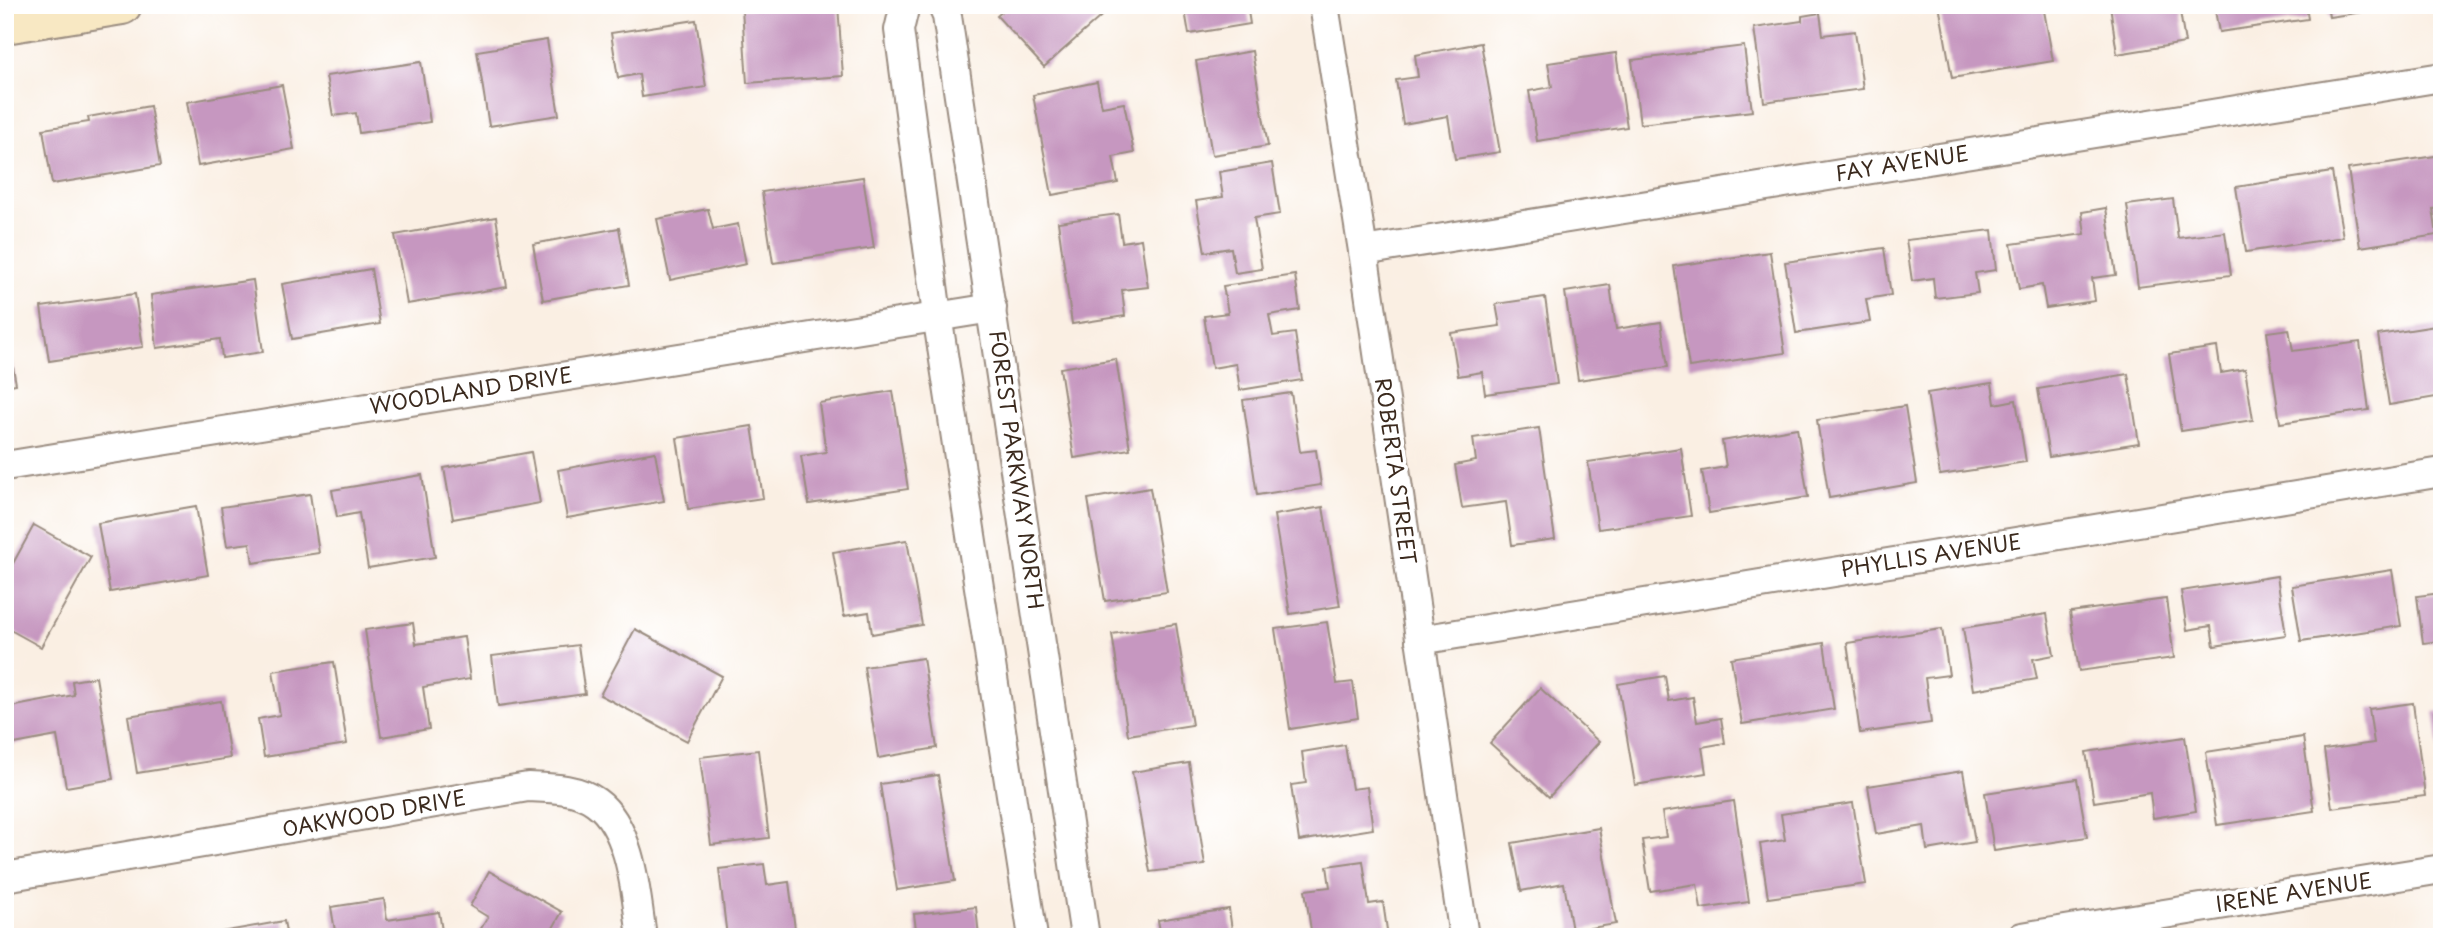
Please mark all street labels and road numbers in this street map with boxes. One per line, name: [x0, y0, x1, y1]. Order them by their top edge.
street label: FAY AVENUE: [1833, 136, 1971, 188]
street label: FOREST PARKWAY NORTH: [983, 328, 1053, 611]
street label: WOODLAND DRIVE: [367, 357, 574, 421]
street label: ROBERTA STREET: [1368, 376, 1426, 566]
street label: PHYLLIS AVENUE: [1838, 524, 2023, 584]
street label: OAKWOOD DRIVE: [279, 780, 468, 844]
street label: IRENE AVENUE: [2213, 863, 2374, 919]

